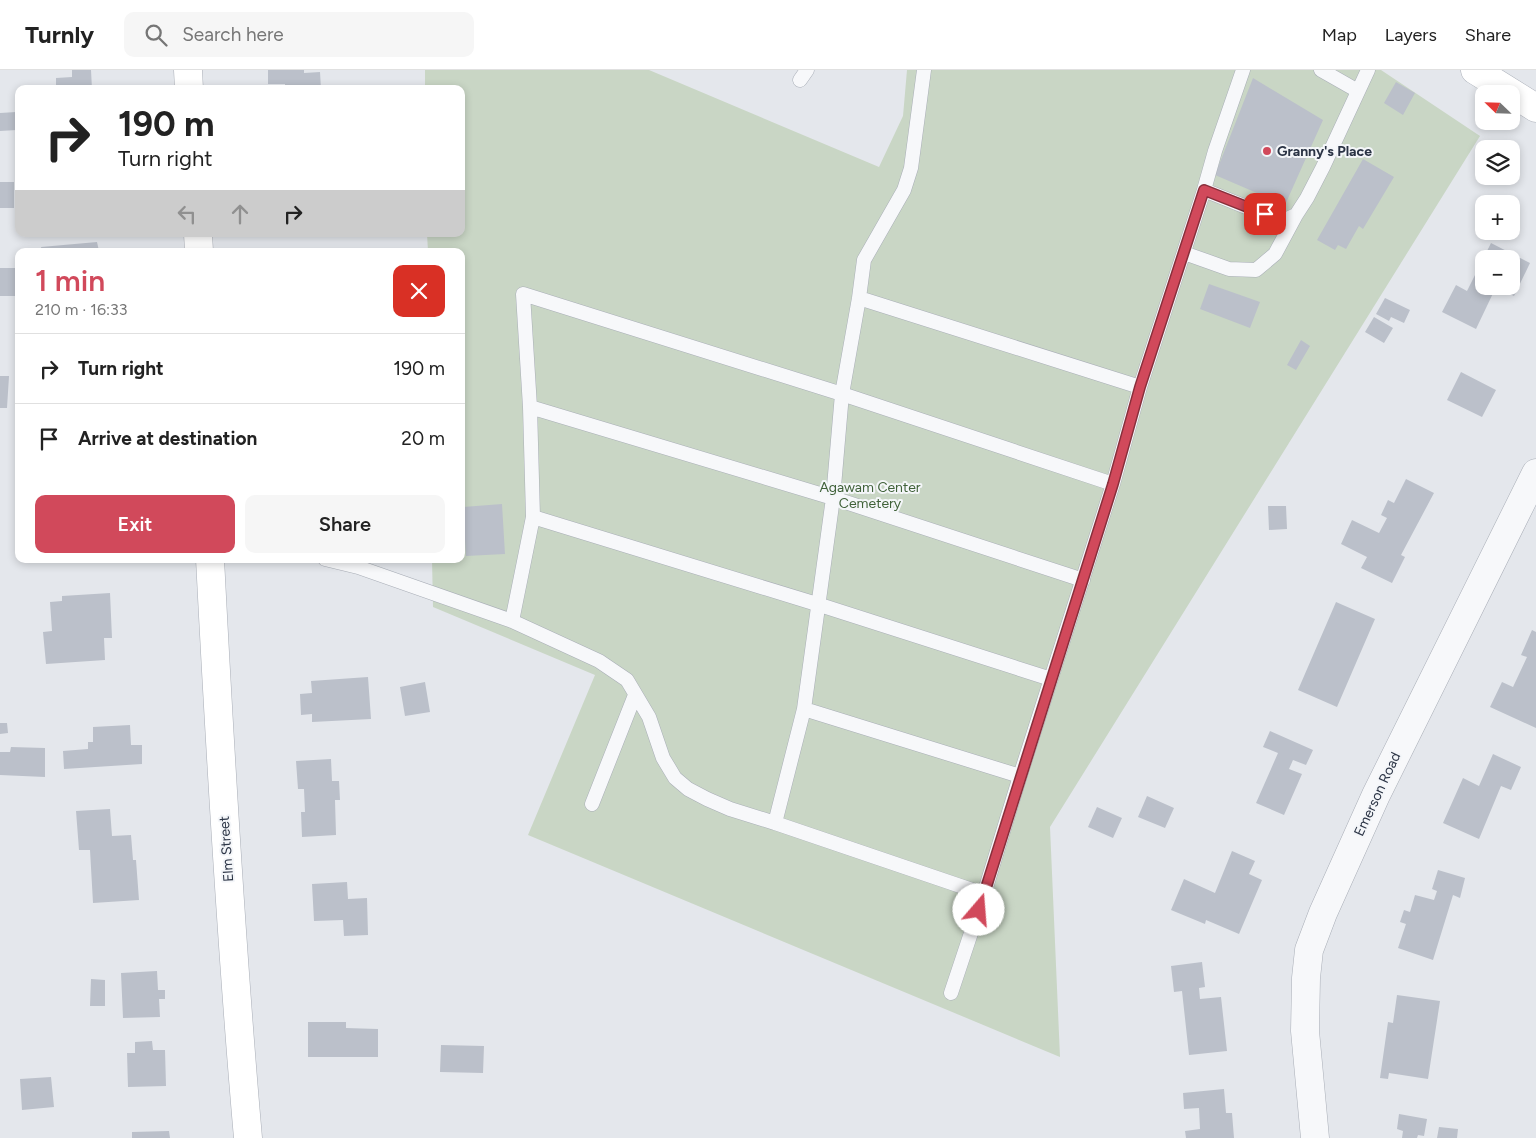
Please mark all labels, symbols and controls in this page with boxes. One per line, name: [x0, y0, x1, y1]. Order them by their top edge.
search box: [124, 12, 474, 57]
text: Turnly: [25, 20, 94, 49]
icon: search: [142, 21, 170, 49]
text: Search here: [182, 23, 284, 46]
text: Map: [1322, 24, 1357, 46]
text: Layers: [1385, 24, 1437, 46]
text: Share: [1465, 24, 1511, 46]
north arrow: [1475, 85, 1520, 130]
map controls: [1475, 85, 1520, 295]
text: 190 m: [118, 103, 215, 145]
icon: right: [35, 105, 100, 170]
button: layers: [1475, 140, 1520, 185]
place label: Granny's Place: [1277, 143, 1372, 160]
text: Turn right: [118, 145, 213, 172]
marker: Granny's Place: [1261, 145, 1273, 157]
pin: [1244, 193, 1286, 235]
button: +: [1475, 195, 1520, 240]
icon: left: [173, 200, 201, 228]
icon: ahead: [226, 200, 254, 228]
icon: right: [279, 200, 307, 228]
icon: arrive: [1251, 200, 1279, 228]
button: −: [1475, 250, 1520, 295]
text: 1 min: [35, 262, 105, 299]
button: close: [393, 265, 445, 317]
text: 210 m · 16:33: [35, 300, 127, 319]
icon: right: [35, 355, 63, 383]
text: Turn right: [78, 357, 164, 380]
text: 190 m: [393, 357, 445, 380]
icon: arrive: [35, 425, 63, 453]
text: Arrive at destination: [78, 427, 257, 450]
text: 20 m: [401, 427, 445, 450]
park label: Agawam Center Cemetery: [819, 479, 921, 512]
button: Exit: [35, 495, 235, 553]
button: Share: [245, 495, 445, 553]
street label: Emerson Road: [1351, 750, 1404, 839]
street label: Elm Street: [216, 815, 237, 882]
position arrow: [952, 883, 1004, 935]

